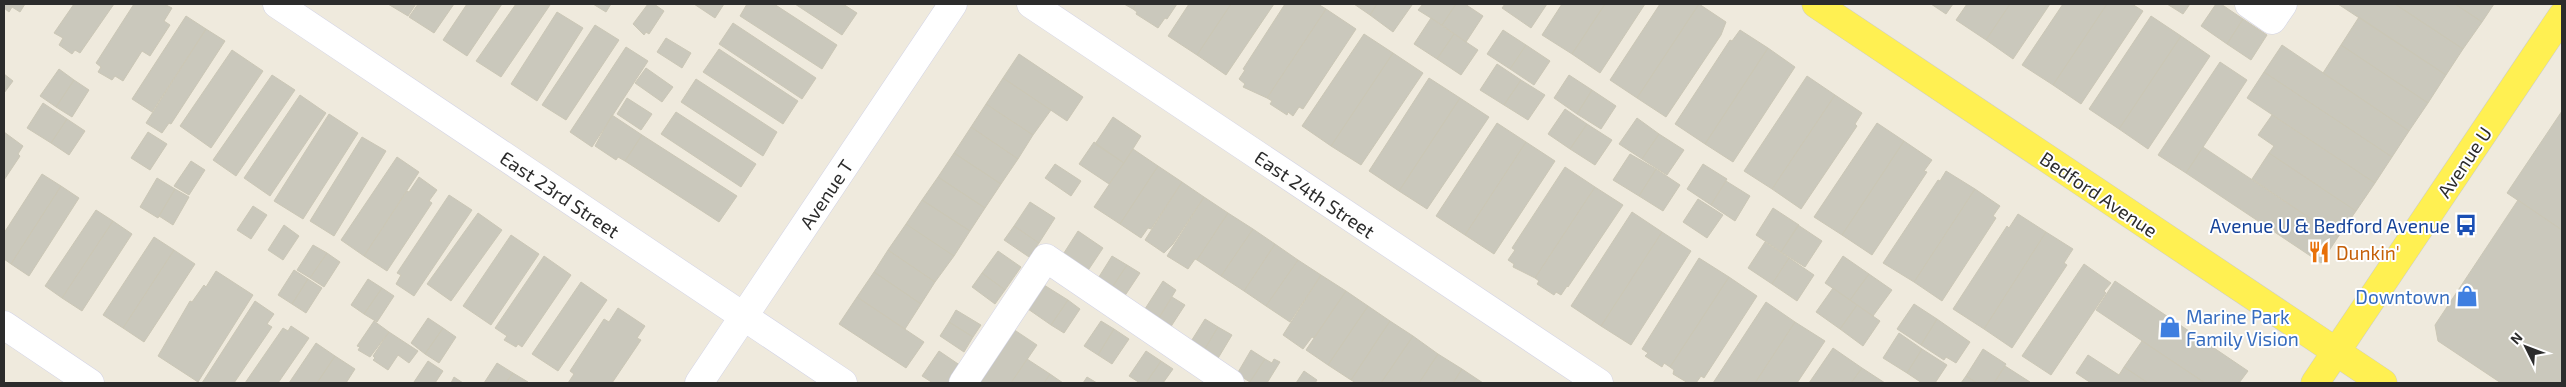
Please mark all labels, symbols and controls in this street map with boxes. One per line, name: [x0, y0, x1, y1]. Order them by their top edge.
street label: Avenue U: [2432, 122, 2496, 202]
street label: East 24th Street: [1251, 145, 1379, 243]
street label: East 23rd Street: [496, 146, 624, 242]
street label: Bedford Avenue: [2036, 146, 2162, 242]
street label: Avenue T: [795, 155, 857, 233]
bus stop icon: Avenue U & Bedford Avenue: [2453, 212, 2479, 238]
place label: Avenue U & Bedford Avenue: [2210, 214, 2450, 237]
restaurant icon: Dunkin': [2306, 239, 2332, 265]
place label: Dunkin': [2336, 241, 2400, 264]
shop icon: Downtown: [2454, 283, 2480, 309]
place label: Downtown: [2355, 285, 2450, 308]
place label: Marine Park Family Vision: [2186, 305, 2299, 350]
shop icon: Marine Park Family Vision: [2157, 314, 2183, 340]
north arrow: [2501, 322, 2551, 372]
text: N: [2506, 329, 2526, 347]

